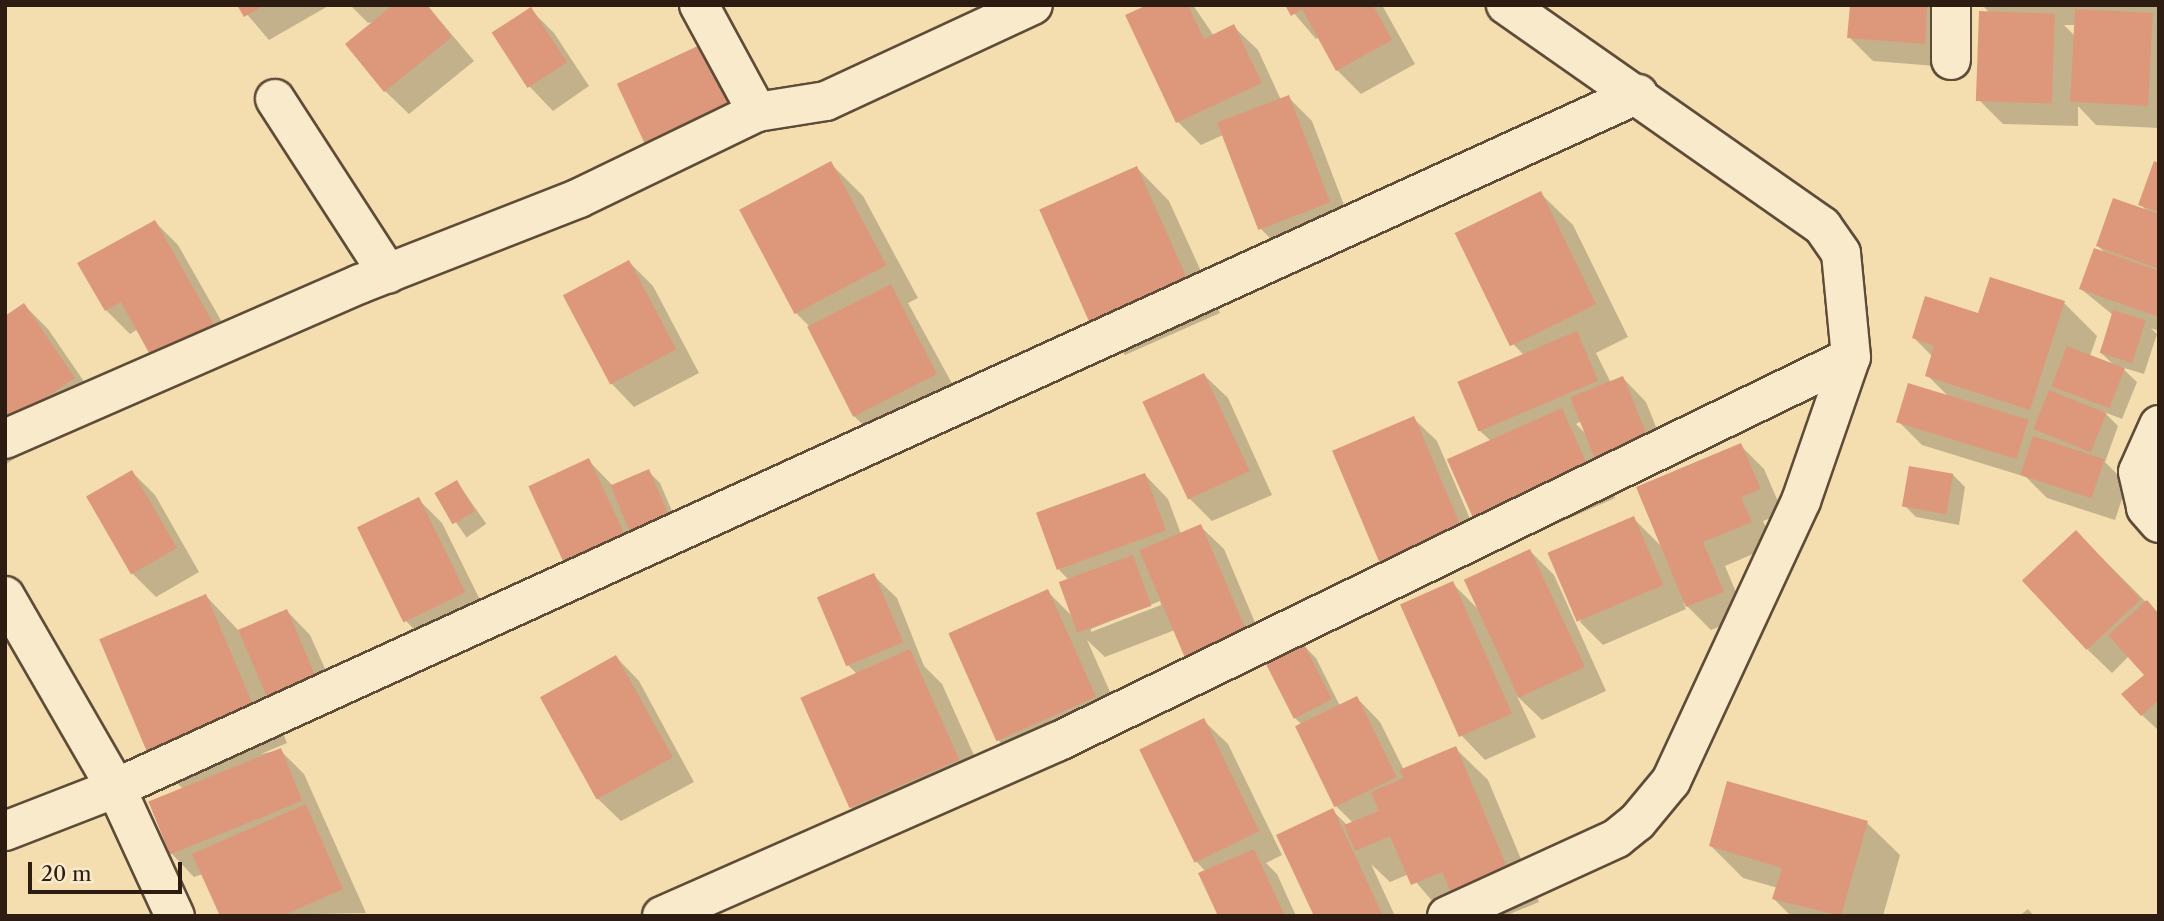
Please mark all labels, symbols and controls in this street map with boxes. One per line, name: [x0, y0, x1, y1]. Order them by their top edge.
scale bar: [32, 848, 186, 892]
text: 20 m: [41, 861, 92, 886]

